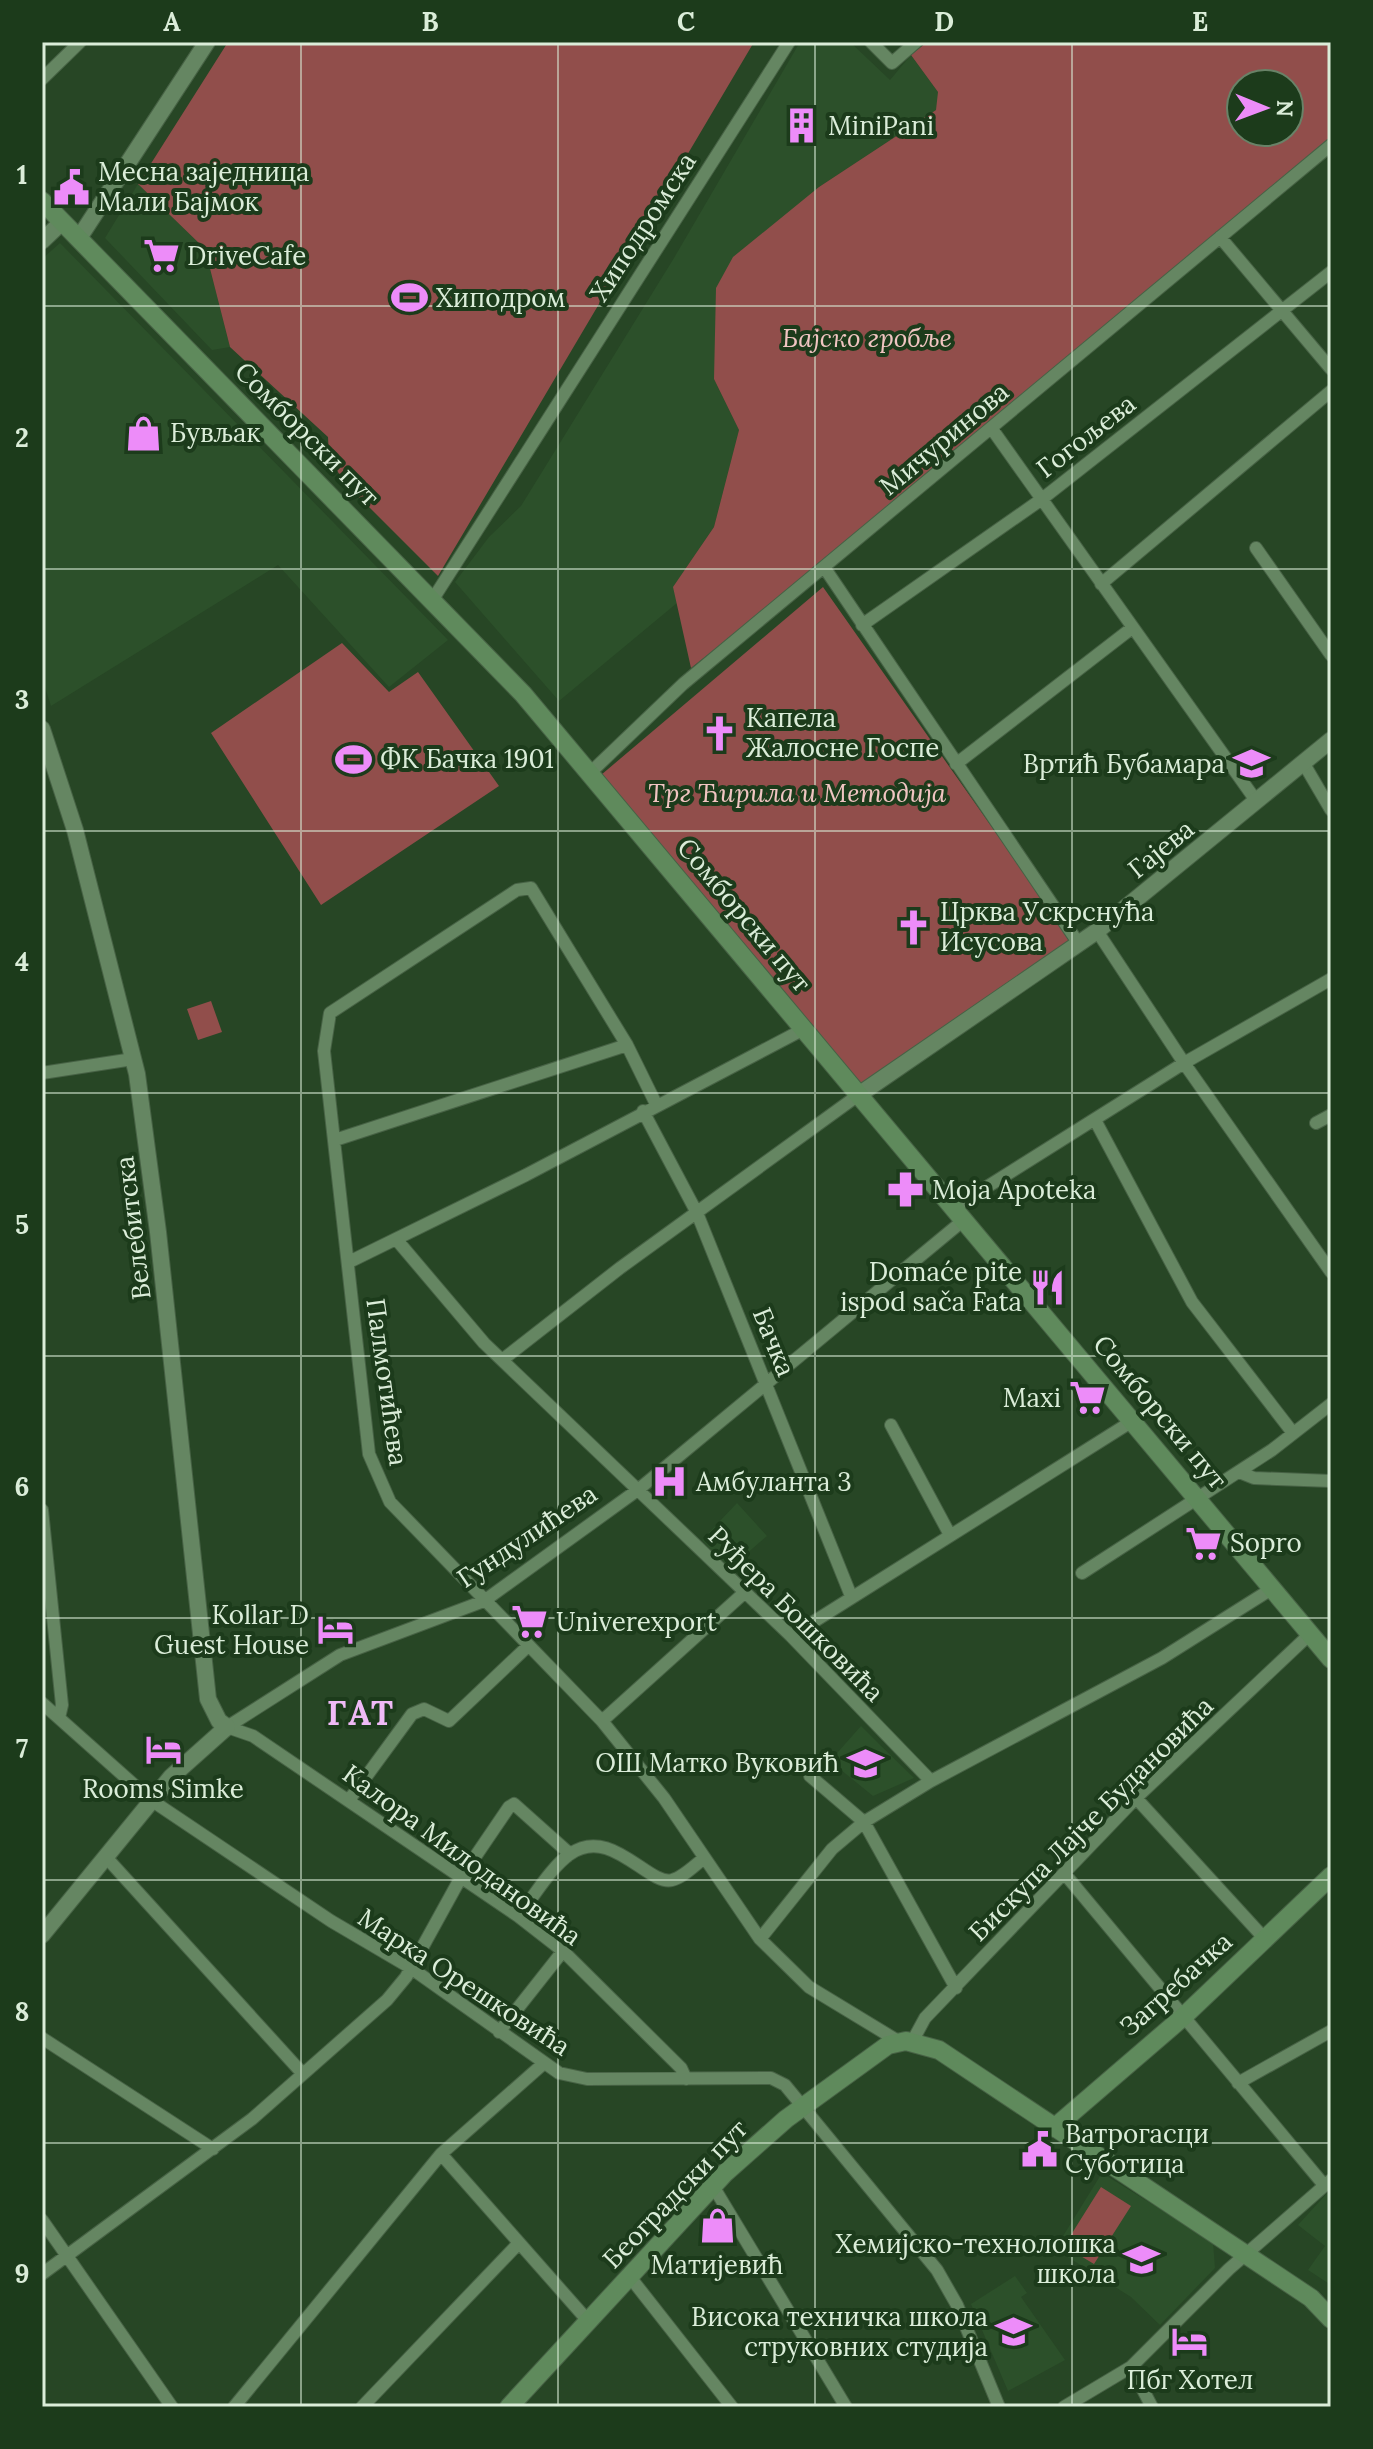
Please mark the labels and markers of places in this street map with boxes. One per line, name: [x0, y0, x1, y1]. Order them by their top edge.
building icon: MiniPani: [783, 107, 821, 145]
place label: MiniPani: [828, 109, 934, 142]
place label: Месна заједница Мали Бајмок: [98, 155, 310, 218]
public building icon: Месна заједница Мали Бајмок: [53, 168, 91, 206]
supermarket icon: DriveCafe: [142, 237, 180, 275]
place label: DriveCafe: [187, 239, 306, 272]
sports icon: Хиподром: [391, 279, 429, 317]
place label: Хиподром: [436, 281, 566, 314]
shop icon: Бувљак: [125, 414, 163, 452]
place label: Бувљак: [170, 416, 260, 449]
place label: Капела Жалосне Госпе: [746, 701, 939, 764]
church icon: Капела Жалосне Госпе: [701, 714, 739, 752]
sports icon: ФК Бачка 1901: [335, 740, 373, 778]
place label: ФК Бачка 1901: [380, 742, 554, 775]
school or university icon: Вртић Бубамара: [1232, 745, 1270, 783]
place label: Вртић Бубамара: [1023, 747, 1225, 780]
place label: Црква Ускрснућа Исусова: [940, 895, 1154, 958]
church icon: Црква Ускрснућа Исусова: [895, 908, 933, 946]
pharmacy icon: Moja Apoteka: [887, 1171, 925, 1209]
place label: Moja Apoteka: [932, 1173, 1096, 1206]
place label: Domaće pite ispod sača Fata: [840, 1255, 1022, 1318]
restaurant icon: Domaće pite ispod sača Fata: [1029, 1268, 1067, 1306]
supermarket icon: Maxi: [1068, 1379, 1106, 1417]
place label: Maxi: [1003, 1381, 1061, 1414]
hospital icon: Амбуланта 3: [651, 1463, 689, 1501]
place label: Амбуланта 3: [695, 1465, 852, 1498]
supermarket icon: Sopro: [1185, 1524, 1223, 1562]
place label: Sopro: [1230, 1526, 1302, 1559]
place label: Kollar D Guest House: [154, 1598, 309, 1661]
supermarket icon: Univerexport: [511, 1603, 549, 1641]
place label: Univerexport: [556, 1605, 717, 1638]
hotel icon: Kollar D Guest House: [316, 1611, 354, 1649]
hotel icon: Rooms Simke: [144, 1731, 182, 1769]
school or university icon: ОШ Матко Вуковић: [846, 1744, 884, 1782]
place label: ОШ Матко Вуковић: [595, 1746, 839, 1779]
place label: Rooms Simke: [82, 1772, 244, 1805]
place label: Ватрогасци Суботица: [1065, 2117, 1209, 2180]
public building icon: Ватрогасци Суботица: [1020, 2130, 1058, 2168]
shop icon: Матијевић: [698, 2207, 736, 2245]
place label: Хемијско-технолошка школа: [836, 2227, 1116, 2290]
school or university icon: Хемијско-технолошка школа: [1123, 2240, 1161, 2278]
place label: Матијевић: [651, 2248, 783, 2281]
place label: Висока техничка школа струковних студија: [691, 2300, 988, 2363]
school or university icon: Висока техничка школа струковних студија: [995, 2313, 1033, 2351]
hotel icon: Пбг Хотел: [1171, 2322, 1209, 2360]
place label: Пбг Хотел: [1127, 2363, 1253, 2396]

